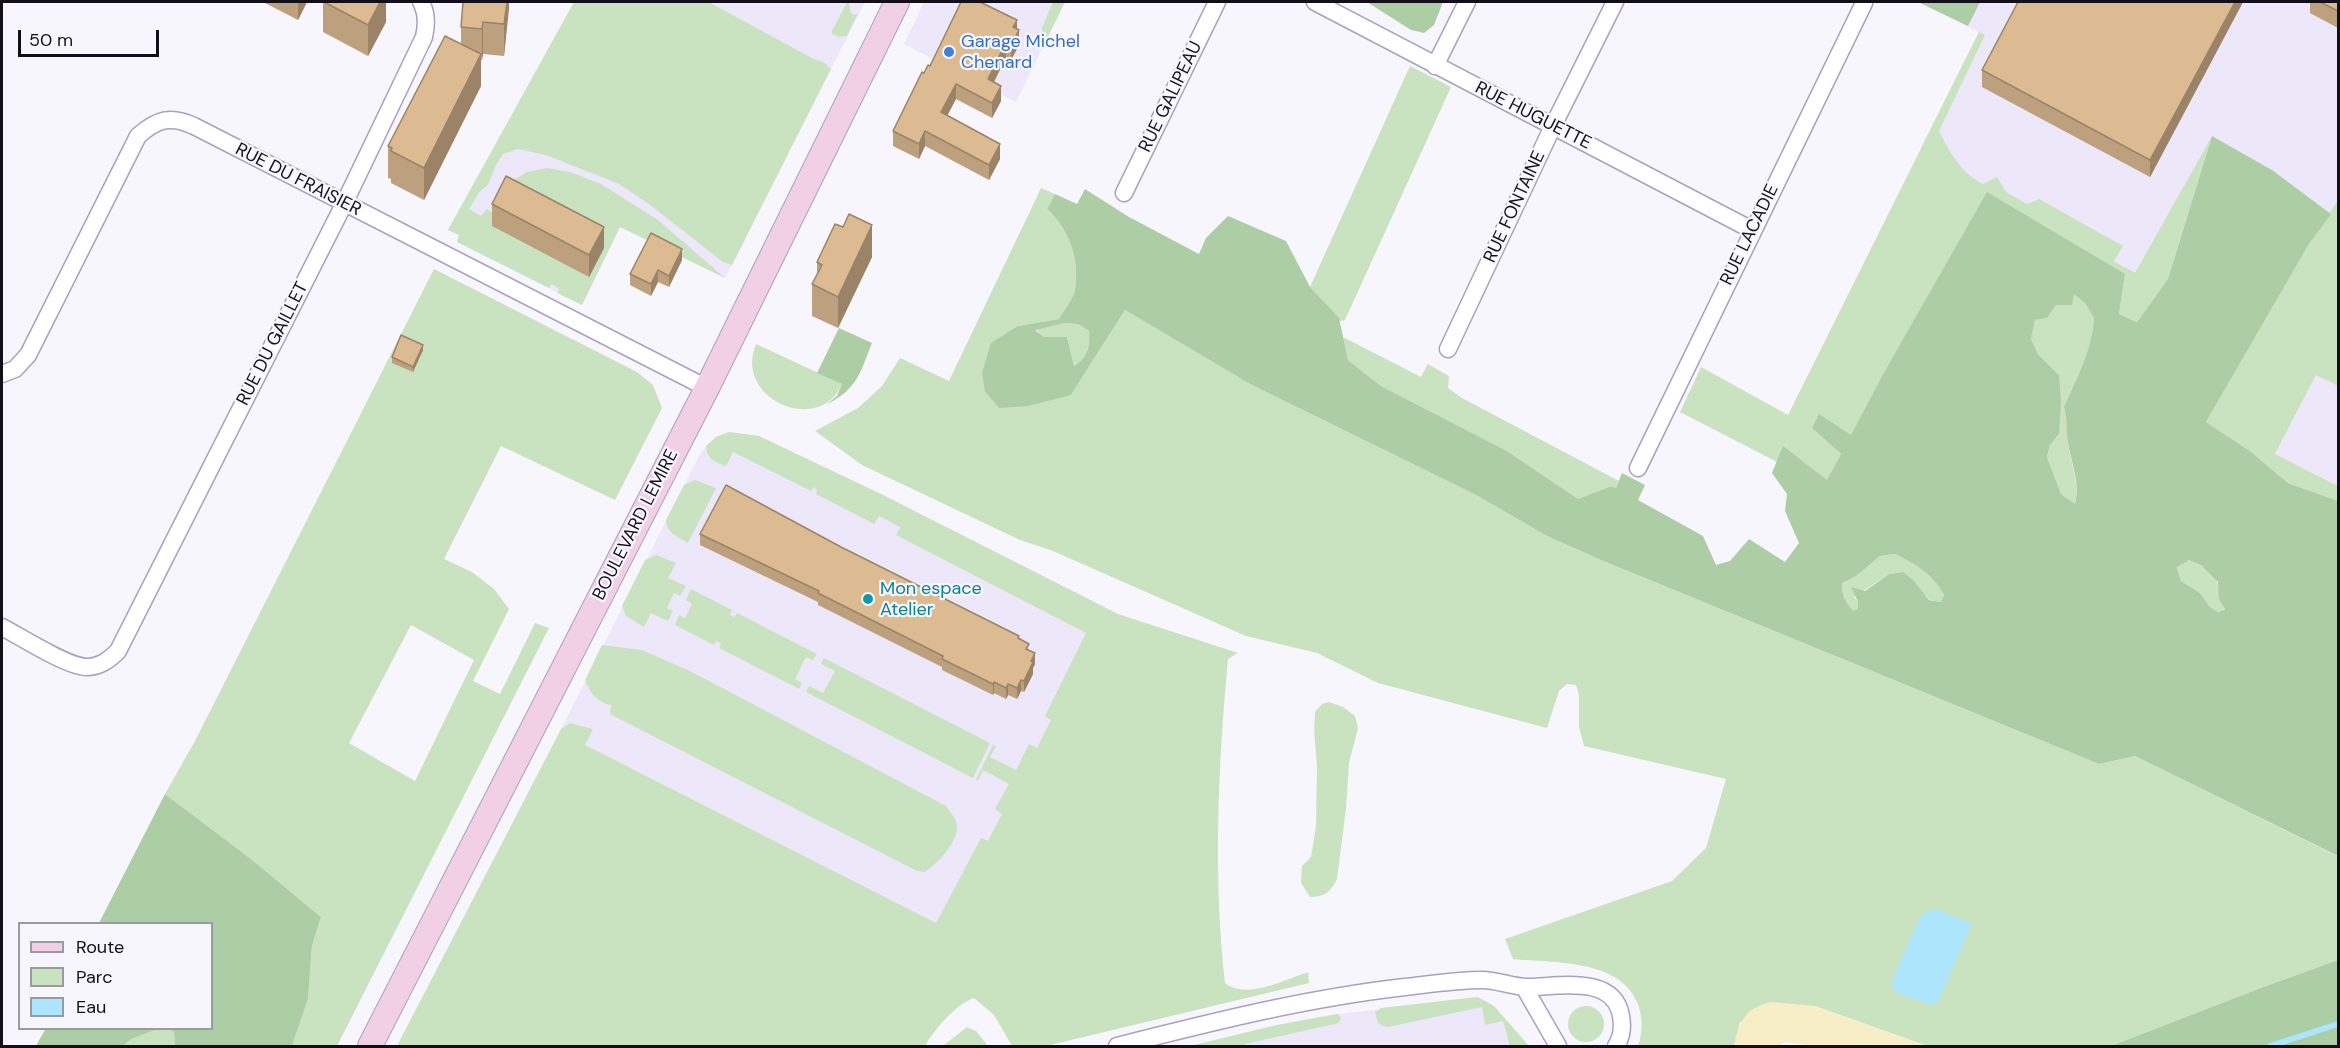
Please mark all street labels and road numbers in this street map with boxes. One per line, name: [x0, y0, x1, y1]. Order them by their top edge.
street label: RUE GALIPEAU: [1135, 38, 1207, 156]
street label: RUE HUGUETTE: [1471, 77, 1595, 155]
street label: RUE DU FRAISIER: [231, 139, 365, 221]
street label: RUE FONTAINE: [1480, 148, 1550, 266]
street label: RUE LACADIE: [1716, 181, 1784, 289]
street label: RUE DU GAILLET: [233, 279, 313, 409]
street label: BOULEVARD LEMIRE: [589, 446, 683, 604]

